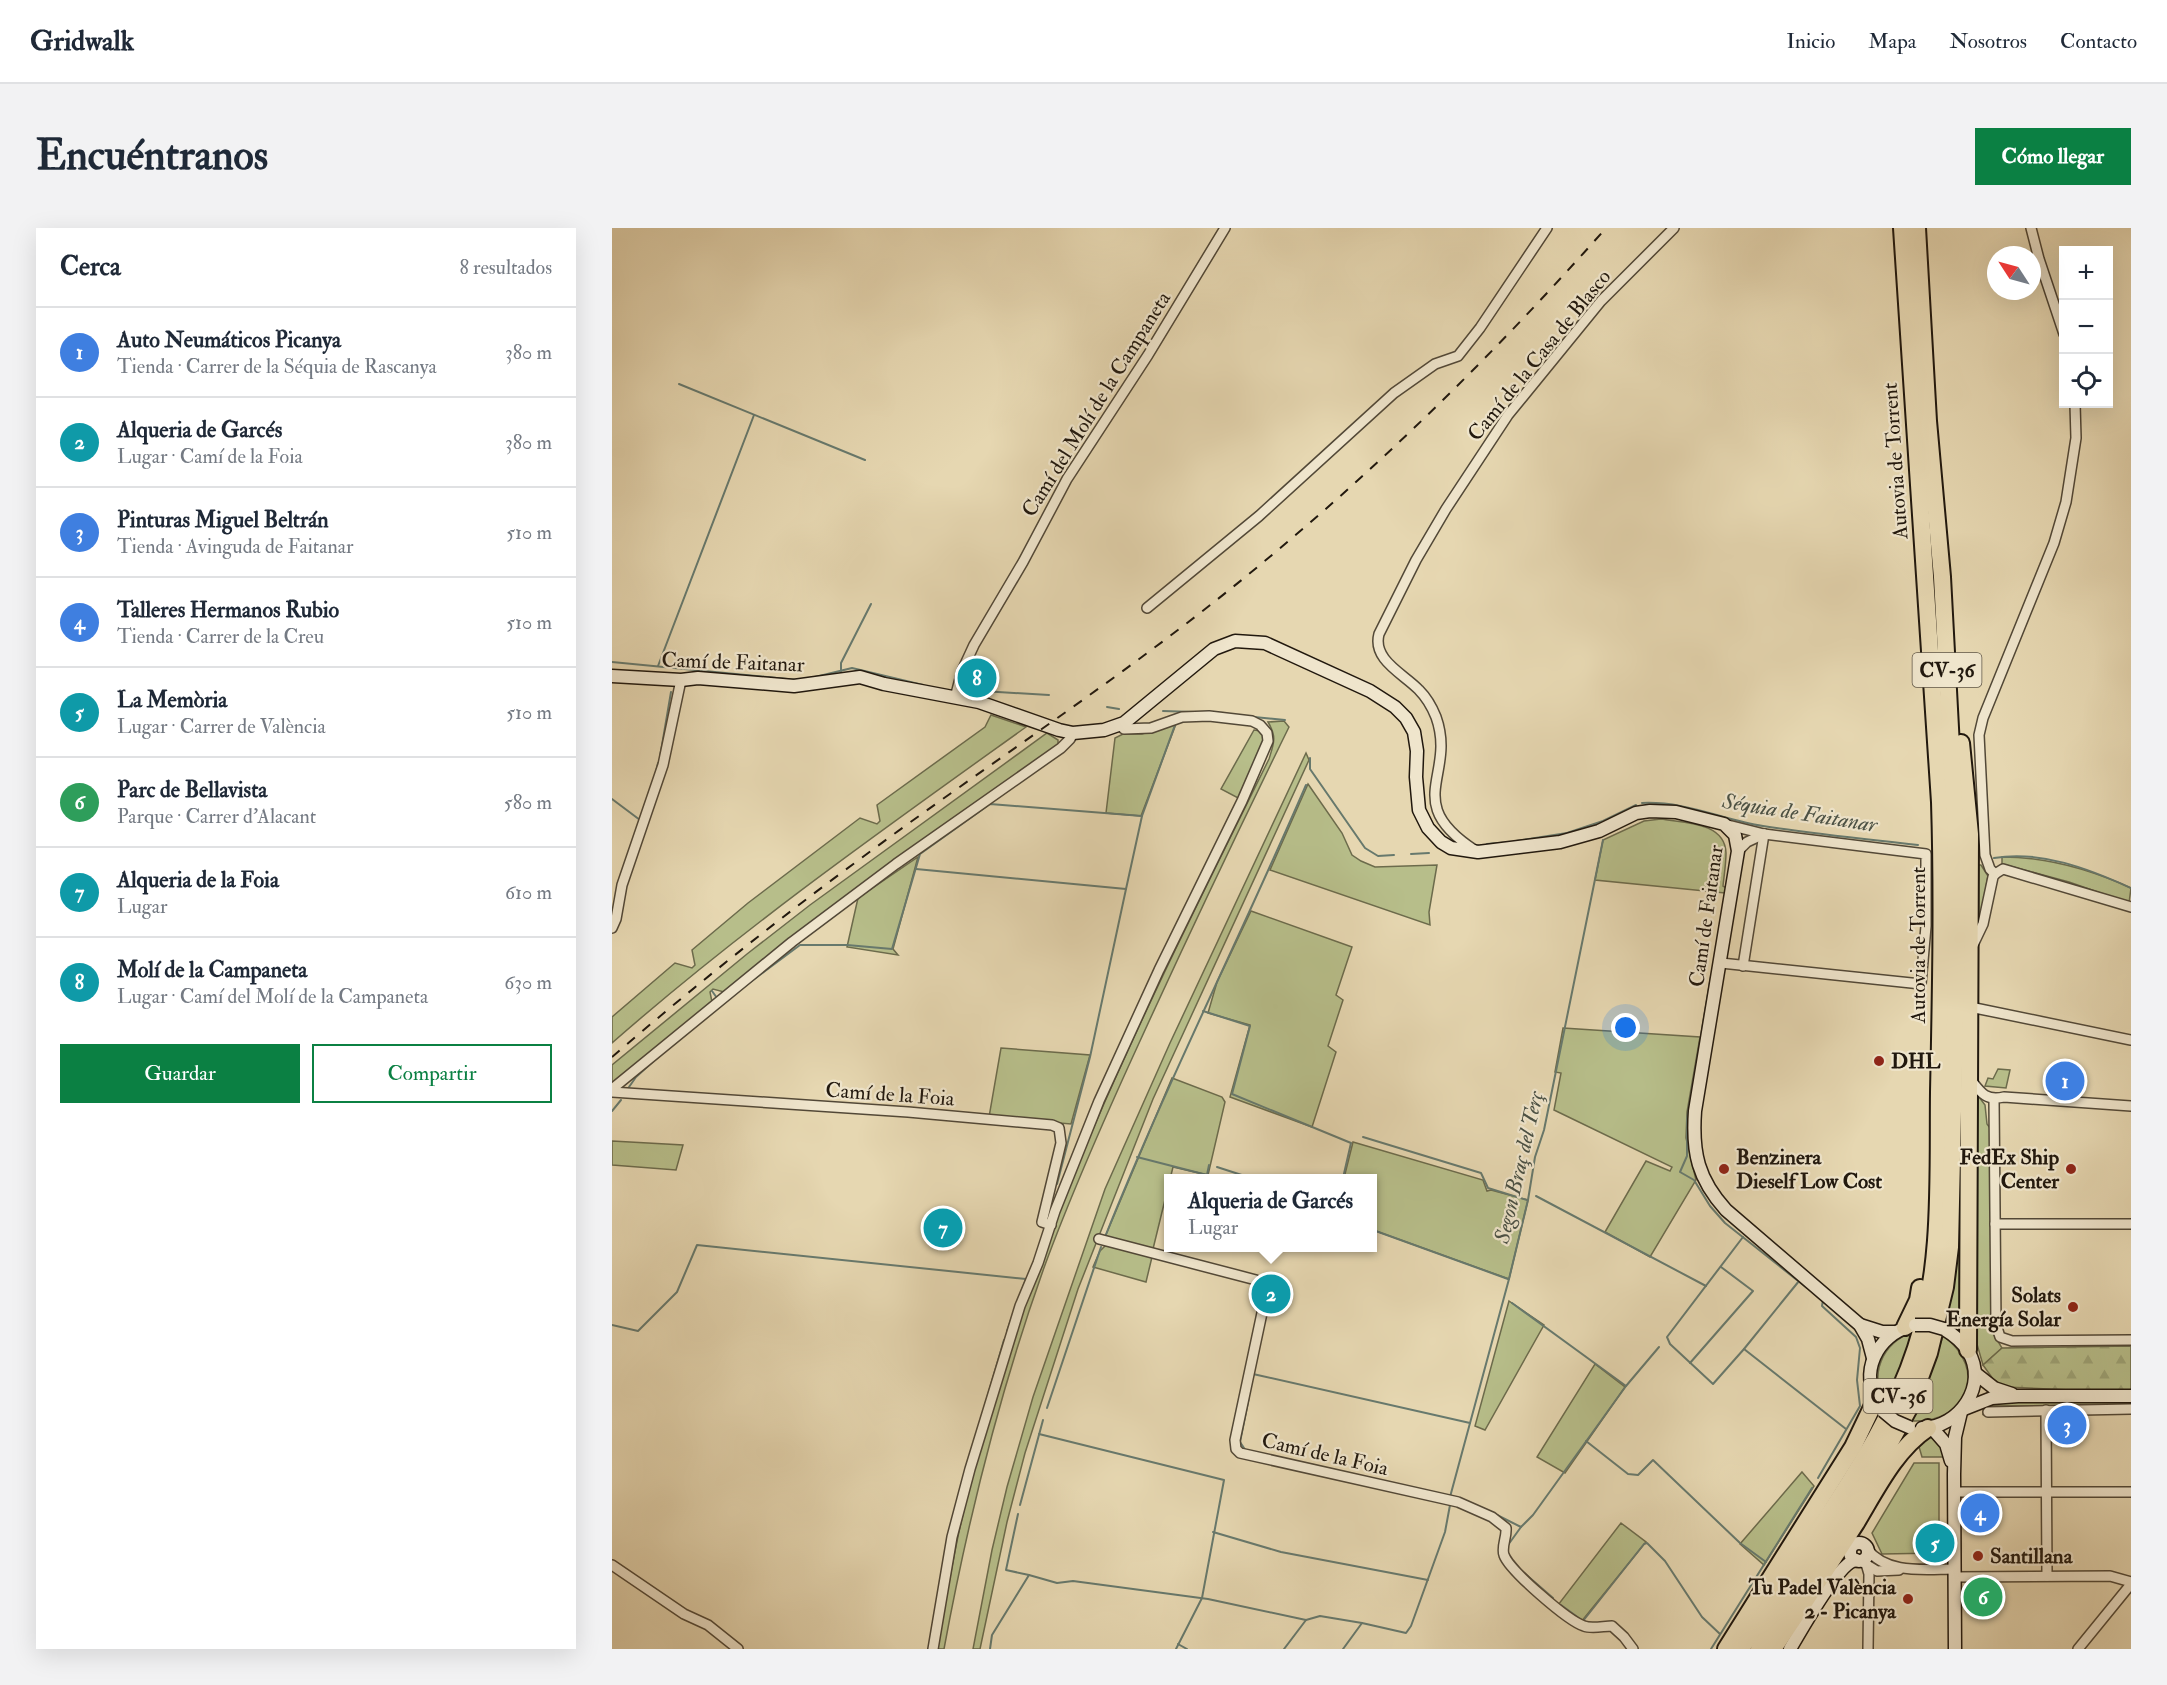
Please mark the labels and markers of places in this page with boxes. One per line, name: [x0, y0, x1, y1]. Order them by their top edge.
pin: 8: [958, 656, 997, 700]
place label: DHL: [1891, 1048, 1941, 1075]
marker: DHL: [1872, 1054, 1886, 1068]
pin: 1: [2046, 1058, 2084, 1104]
place label: Benzinera Dieself Low Cost: [1736, 1144, 1882, 1195]
place label: FedEx Ship Center: [1960, 1144, 2060, 1195]
marker: Benzinera Dieself Low Cost: [1717, 1162, 1731, 1176]
marker: FedEx Ship Center: [2064, 1162, 2078, 1176]
pin: 7: [924, 1206, 962, 1250]
pin: 2: [1252, 1272, 1290, 1316]
place label: Solats Energía Solar: [1946, 1282, 2062, 1333]
marker: Solats Energía Solar: [2066, 1300, 2080, 1314]
pin: 3: [2048, 1402, 2086, 1448]
pin: 4: [1960, 1490, 2000, 1536]
pin: 5: [1916, 1520, 1954, 1566]
place label: Santillana: [1990, 1543, 2074, 1570]
marker: Santillana: [1971, 1549, 1985, 1563]
place label: Tu Padel València 2 - Picanya: [1748, 1574, 1897, 1625]
pin: 6: [1964, 1574, 2002, 1620]
marker: Tu Padel València 2 - Picanya: [1901, 1592, 1915, 1606]

